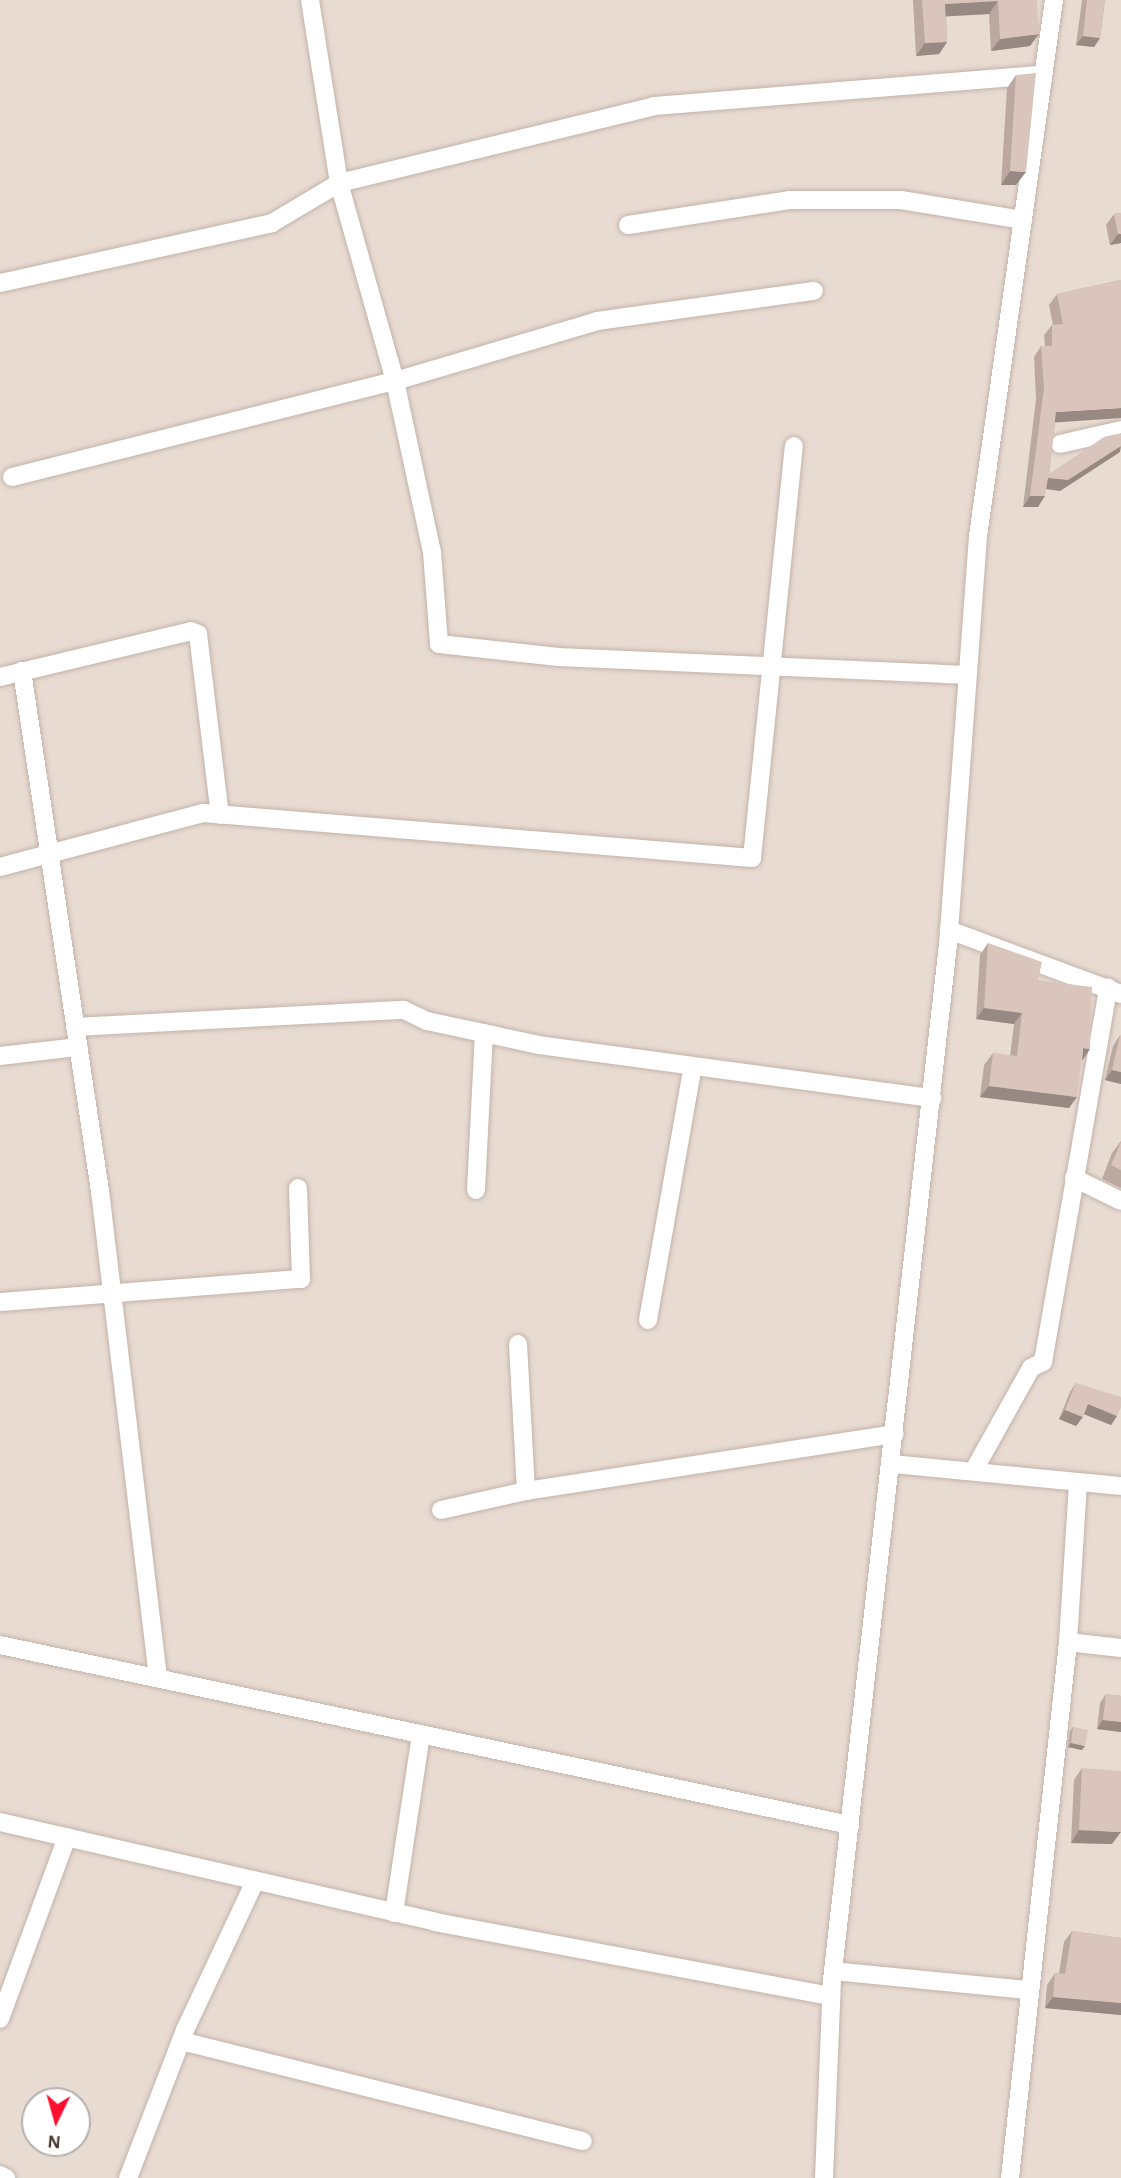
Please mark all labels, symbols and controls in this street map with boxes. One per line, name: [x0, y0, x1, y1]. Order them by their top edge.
north arrow: [21, 2087, 91, 2157]
text: N: [47, 2131, 62, 2151]

